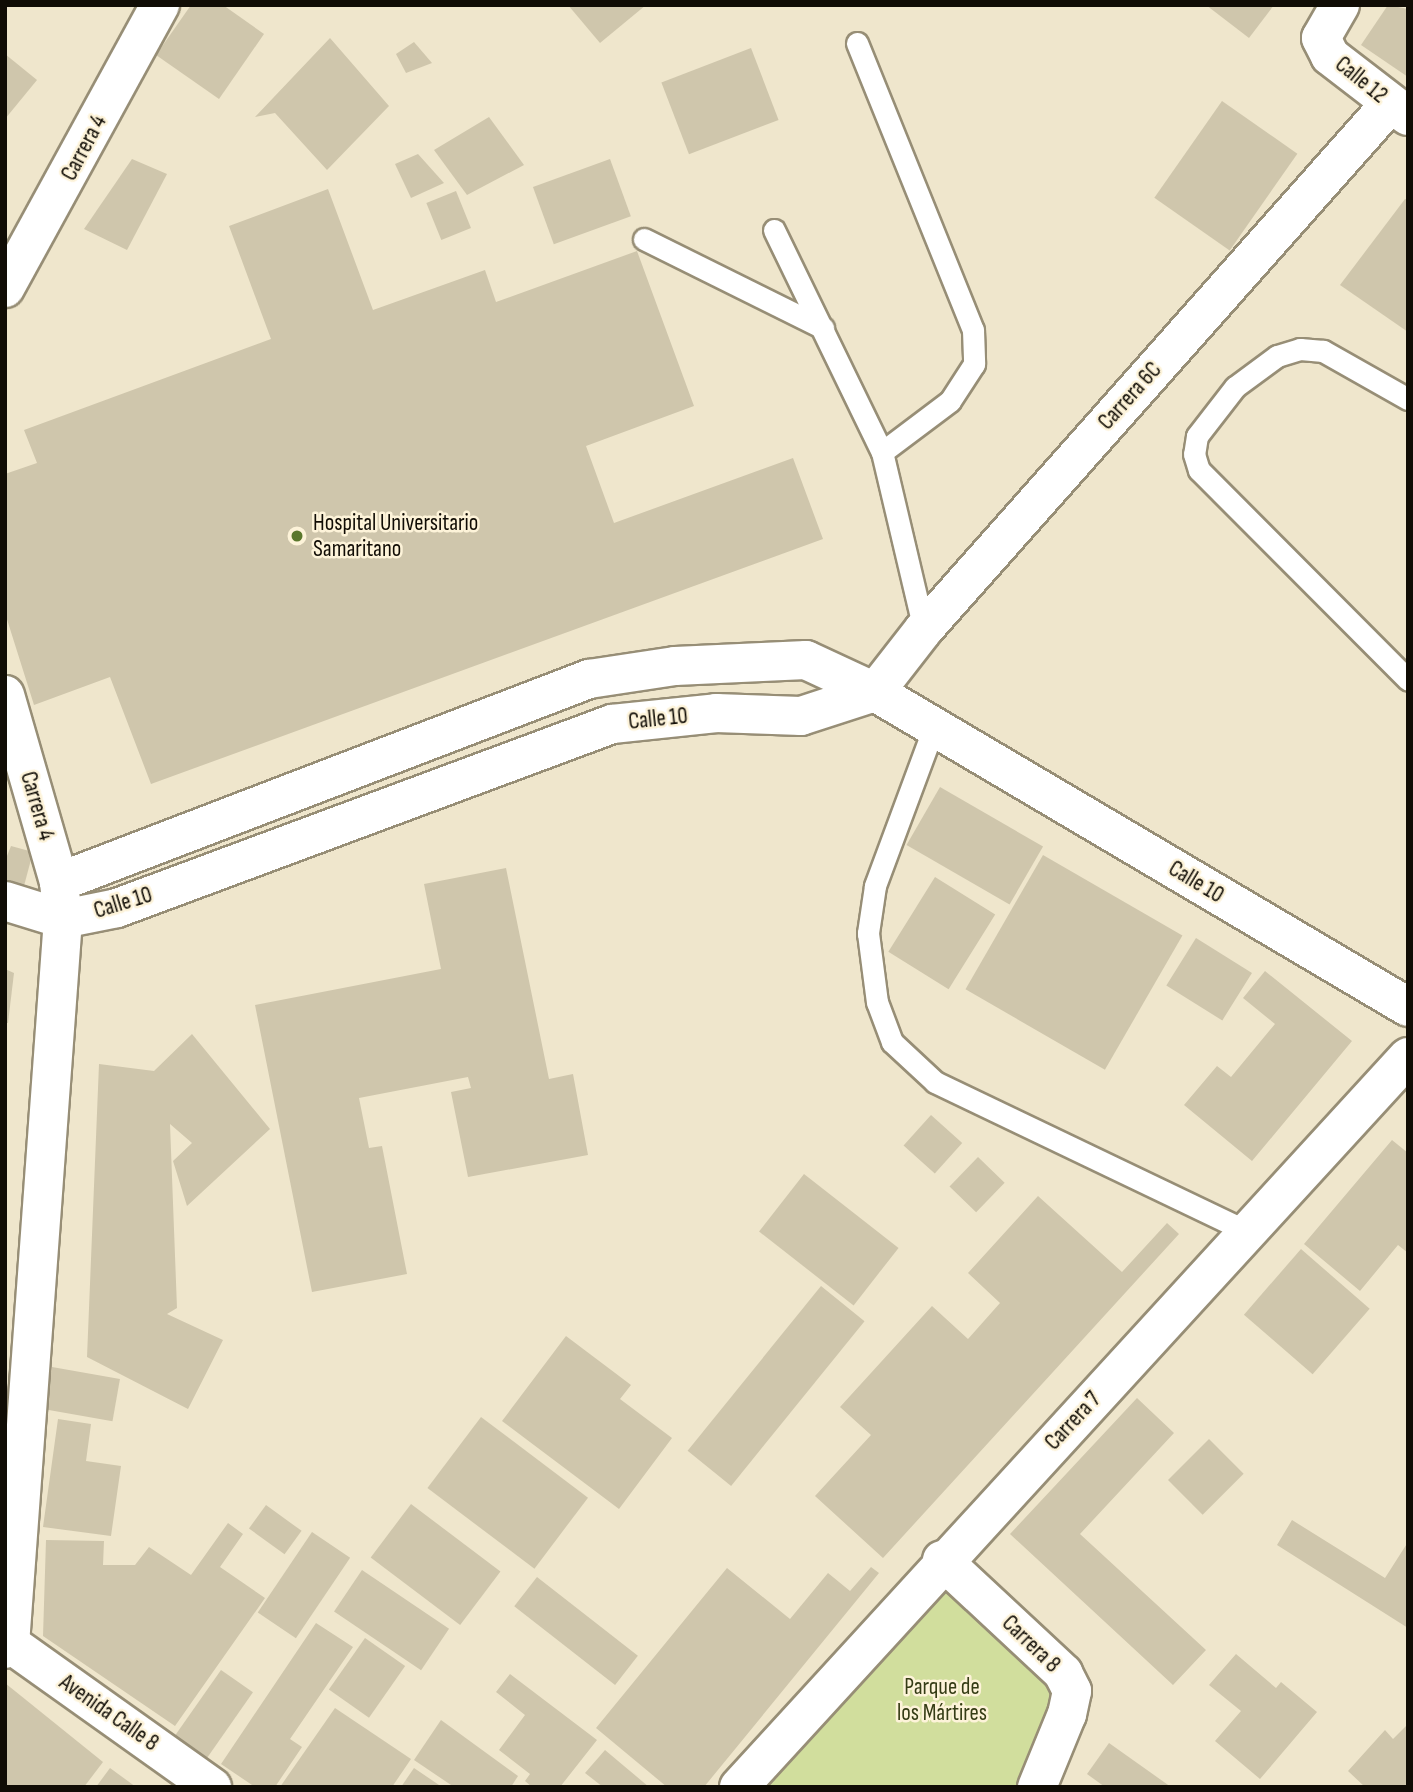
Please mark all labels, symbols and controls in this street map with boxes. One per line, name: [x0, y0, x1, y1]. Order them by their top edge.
street label: Calle 12: [1329, 51, 1393, 109]
street label: Carrera 4: [55, 111, 113, 185]
street label: Carrera 6C: [1092, 356, 1168, 436]
place label: Hospital Universitario Samaritano: [313, 509, 478, 563]
marker: Hospital Universitario Samaritano: [287, 526, 307, 546]
street label: Calle 10: [627, 702, 689, 736]
street label: Carrera 4: [14, 769, 60, 843]
street label: Calle 10: [1163, 855, 1229, 909]
street label: Calle 10: [91, 881, 155, 925]
street label: Carrera 7: [1039, 1386, 1107, 1456]
street label: Carrera 8: [996, 1610, 1066, 1678]
street label: Avenida Calle 8: [54, 1669, 164, 1757]
park label: Parque de los Mártires: [897, 1673, 987, 1727]

